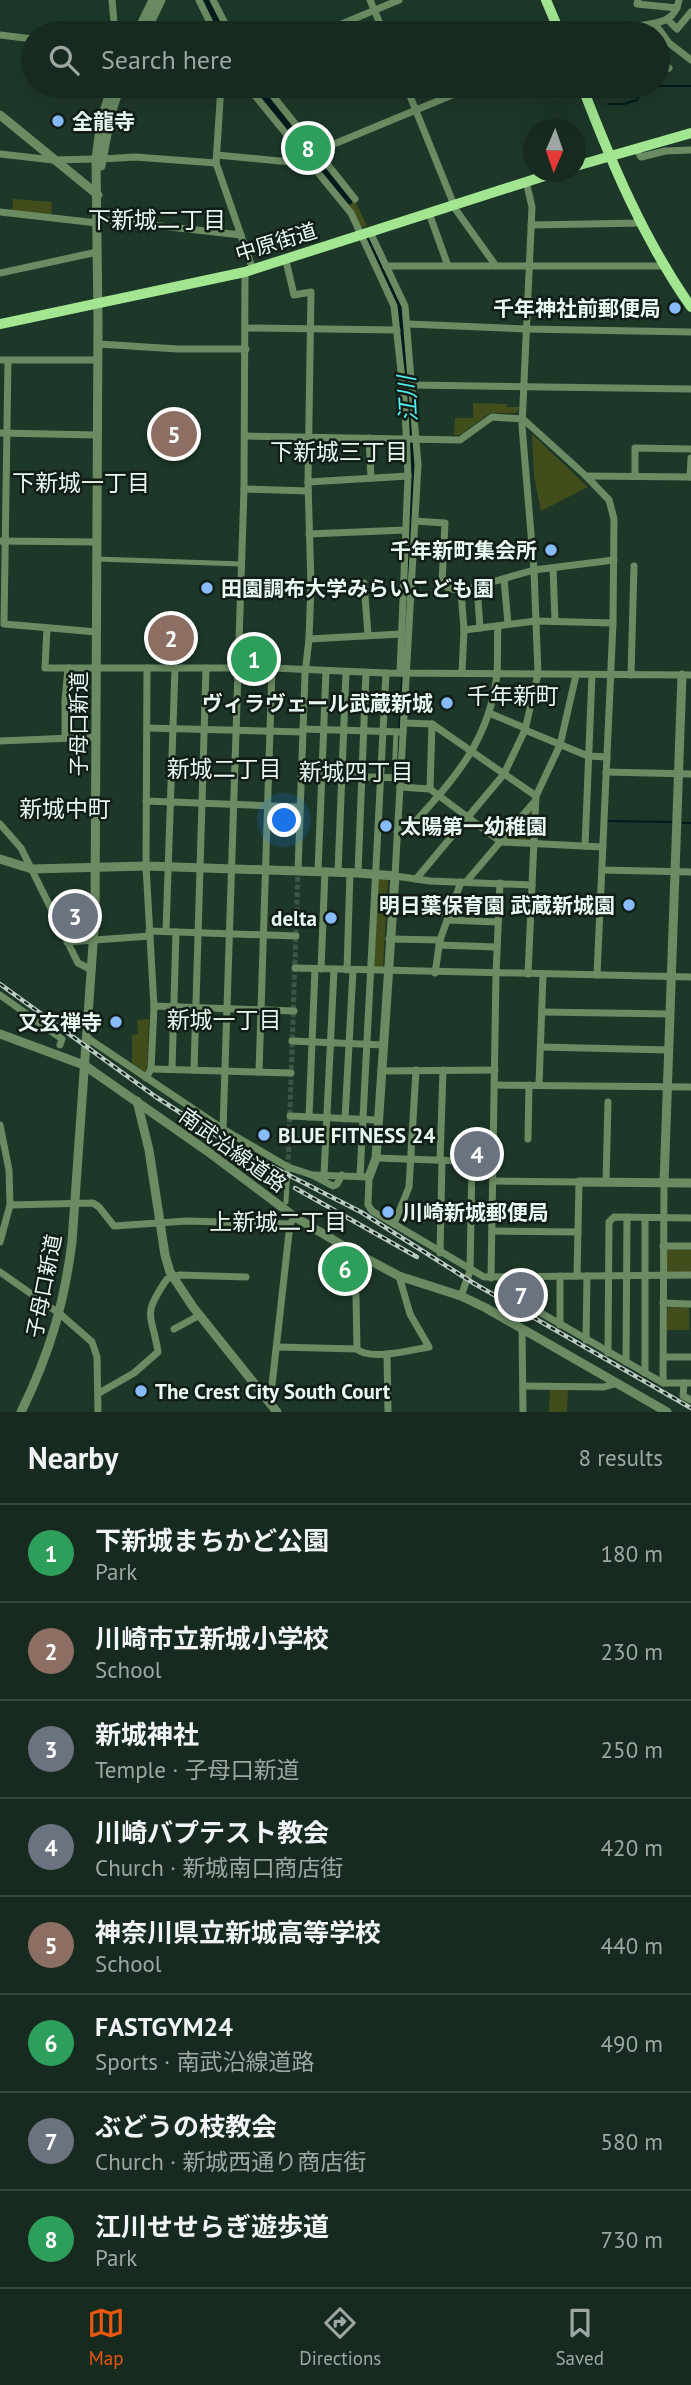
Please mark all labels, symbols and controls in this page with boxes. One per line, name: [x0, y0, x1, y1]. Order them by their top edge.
search box: [21, 21, 670, 98]
icon: search: [45, 41, 83, 79]
text: Search here: [101, 43, 232, 76]
place label: 全龍寺: [72, 108, 135, 135]
marker: 全龍寺: [50, 113, 66, 129]
north arrow: [523, 119, 586, 182]
pin: 8: [285, 122, 331, 174]
district label: 下新城二丁目: [88, 205, 226, 234]
street label: 中原街道: [232, 217, 320, 267]
place label: 千年神社前郵便局: [493, 295, 661, 322]
marker: 千年神社前郵便局: [667, 300, 683, 316]
water label: 江川: [391, 372, 423, 423]
pin: 5: [151, 408, 197, 460]
district label: 下新城三丁目: [270, 437, 408, 466]
district label: 下新城一丁目: [12, 468, 150, 497]
place label: 千年新町集会所: [390, 537, 537, 564]
marker: 千年新町集会所: [543, 542, 559, 558]
place label: 田園調布大学みらいこども園: [221, 575, 494, 602]
marker: 田園調布大学みらいこども園: [199, 580, 215, 596]
pin: 2: [148, 612, 194, 664]
pin: 1: [231, 633, 277, 685]
street label: 子母口新道: [65, 672, 92, 777]
district label: 千年新町: [467, 681, 559, 710]
place label: ヴィラヴェール武蔵新城: [202, 690, 433, 717]
marker: ヴィラヴェール武蔵新城: [439, 695, 455, 711]
district label: 新城二丁目: [167, 754, 282, 783]
district label: 新城四丁目: [299, 757, 414, 786]
district label: 新城中町: [19, 794, 111, 823]
your location: [267, 803, 301, 837]
place label: 太陽第一幼稚園: [400, 813, 547, 840]
marker: 太陽第一幼稚園: [378, 818, 394, 834]
pin: 3: [52, 890, 98, 942]
place label: 明日葉保育園 武蔵新城園: [379, 892, 615, 919]
marker: 明日葉保育園 武蔵新城園: [621, 897, 637, 913]
place label: delta: [271, 905, 317, 932]
marker: delta: [323, 910, 339, 926]
district label: 新城一丁目: [167, 1005, 282, 1034]
place label: 又玄禅寺: [18, 1009, 102, 1036]
marker: 又玄禅寺: [108, 1014, 124, 1030]
street label: 南武沿線道路: [174, 1102, 292, 1198]
place label: BLUE FITNESS 24: [278, 1122, 435, 1149]
marker: BLUE FITNESS 24: [256, 1127, 272, 1143]
pin: 4: [454, 1128, 500, 1180]
place label: 川崎新城郵便局: [402, 1199, 549, 1226]
marker: 川崎新城郵便局: [380, 1204, 396, 1220]
district label: 上新城二丁目: [209, 1207, 347, 1236]
street label: 子母口新道: [21, 1232, 67, 1340]
pin: 6: [322, 1243, 368, 1295]
pin: 7: [498, 1269, 544, 1321]
place label: The Crest City South Court: [155, 1378, 391, 1405]
marker: The Crest City South Court: [133, 1383, 149, 1399]
text: Nearby: [28, 1438, 118, 1477]
text: 8 results: [579, 1443, 663, 1472]
text: 下新城まちかど公園: [95, 1524, 329, 1557]
text: 1: [44, 1539, 58, 1568]
text: 180 m: [601, 1539, 663, 1568]
text: Park: [95, 1557, 137, 1586]
text: 川崎市立新城小学校: [95, 1622, 329, 1655]
text: 2: [44, 1637, 58, 1666]
text: 230 m: [601, 1637, 663, 1666]
text: School: [95, 1655, 162, 1684]
text: 新城神社: [95, 1718, 199, 1751]
text: 3: [44, 1735, 58, 1764]
text: 250 m: [601, 1735, 663, 1764]
text: Temple · 子母口新道: [95, 1755, 299, 1784]
text: 川崎バプテスト教会: [95, 1816, 329, 1849]
text: 4: [44, 1833, 58, 1862]
text: 420 m: [601, 1833, 663, 1862]
text: Church · 新城南口商店街: [95, 1853, 343, 1882]
text: 神奈川県立新城高等学校: [95, 1916, 381, 1949]
text: 5: [44, 1931, 58, 1960]
text: 440 m: [601, 1931, 663, 1960]
text: School: [95, 1949, 162, 1978]
text: FASTGYM24: [95, 2010, 233, 2043]
text: 6: [44, 2029, 58, 2058]
text: 490 m: [601, 2029, 663, 2058]
text: Sports · 南武沿線道路: [95, 2047, 314, 2076]
text: ぶどうの枝教会: [95, 2110, 277, 2143]
text: 7: [44, 2127, 58, 2156]
text: 580 m: [601, 2127, 663, 2156]
text: Church · 新城西通り商店街: [95, 2147, 366, 2176]
text: 江川せせらぎ遊歩道: [95, 2210, 329, 2243]
text: 8: [44, 2225, 58, 2254]
text: 730 m: [601, 2225, 663, 2254]
text: Park: [95, 2243, 137, 2272]
tab: Map: [87, 2304, 125, 2370]
tab: Directions: [299, 2304, 381, 2370]
tab: Saved: [556, 2304, 604, 2370]

